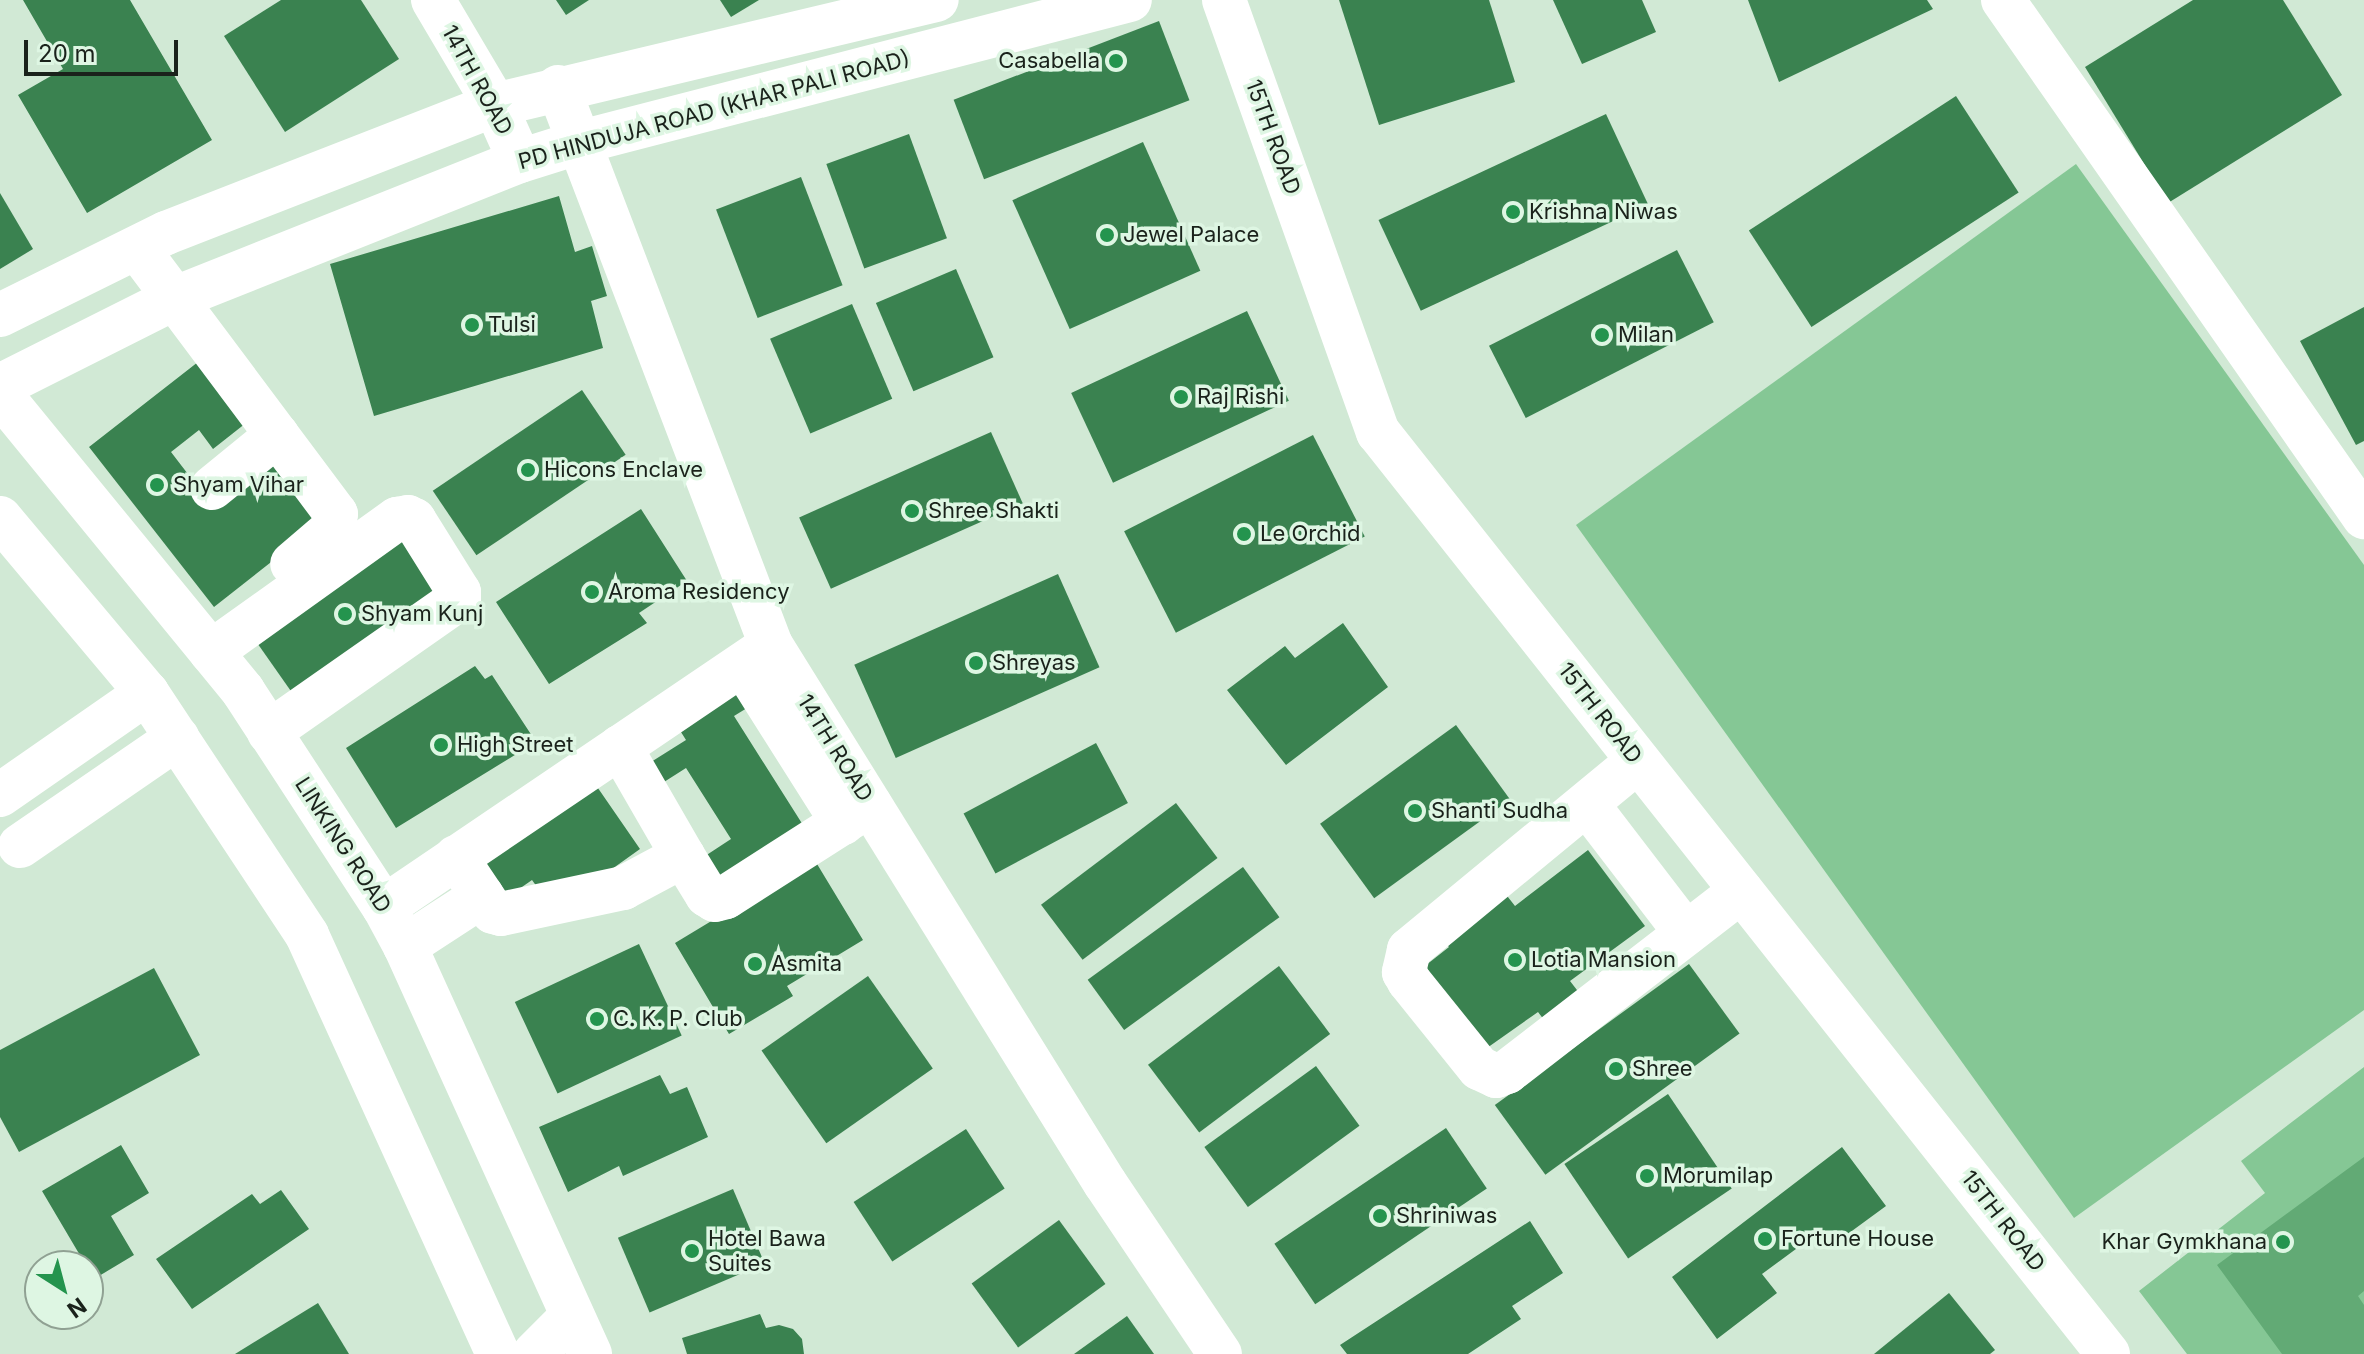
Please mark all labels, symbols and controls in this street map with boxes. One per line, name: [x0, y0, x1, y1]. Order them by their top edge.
street label: 14TH ROAD: [436, 21, 518, 139]
scale bar: [28, 24, 182, 74]
text: 20 m: [38, 39, 96, 68]
street label: PD HINDUJA ROAD (KHAR PALI ROAD): [515, 45, 913, 175]
place label: Casabella: [998, 48, 1100, 74]
marker: Casabella: [1107, 52, 1125, 70]
street label: 15TH ROAD: [1240, 76, 1306, 198]
place label: Krishna Niwas: [1529, 199, 1678, 225]
marker: Krishna Niwas: [1504, 203, 1522, 221]
place label: Jewel Palace: [1123, 222, 1259, 248]
marker: Jewel Palace: [1098, 226, 1116, 244]
place label: Tulsi: [488, 312, 536, 338]
marker: Tulsi: [463, 316, 481, 334]
place label: Milan: [1618, 322, 1674, 348]
marker: Milan: [1593, 326, 1611, 344]
place label: Raj Rishi: [1197, 384, 1284, 410]
marker: Raj Rishi: [1172, 388, 1190, 406]
place label: Hicons Enclave: [544, 457, 703, 483]
marker: Hicons Enclave: [519, 461, 537, 479]
place label: Shyam Vihar: [173, 472, 304, 498]
marker: Shyam Vihar: [148, 476, 166, 494]
place label: Shree Shakti: [928, 498, 1059, 524]
marker: Shree Shakti: [903, 502, 921, 520]
place label: Le Orchid: [1260, 521, 1361, 547]
marker: Le Orchid: [1235, 525, 1253, 543]
place label: Aroma Residency: [608, 579, 790, 605]
marker: Aroma Residency: [583, 583, 601, 601]
place label: Shyam Kunj: [361, 601, 483, 627]
marker: Shyam Kunj: [336, 605, 354, 623]
place label: Shreyas: [992, 650, 1076, 676]
marker: Shreyas: [967, 654, 985, 672]
street label: 15TH ROAD: [1553, 657, 1647, 769]
street label: 14TH ROAD: [792, 690, 878, 806]
place label: High Street: [457, 732, 573, 758]
marker: High Street: [432, 736, 450, 754]
street label: LINKING ROAD: [289, 772, 397, 918]
place label: Shanti Sudha: [1431, 798, 1568, 824]
marker: Shanti Sudha: [1406, 802, 1424, 820]
place label: Lotia Mansion: [1531, 947, 1676, 973]
place label: Asmita: [771, 951, 842, 977]
marker: Lotia Mansion: [1506, 951, 1524, 969]
marker: Asmita: [746, 955, 764, 973]
place label: C. K. P. Club: [613, 1006, 743, 1032]
marker: C. K. P. Club: [588, 1010, 606, 1028]
place label: Shree: [1632, 1056, 1693, 1082]
marker: Shree: [1607, 1060, 1625, 1078]
place label: Morumilap: [1663, 1163, 1773, 1189]
street label: 15TH ROAD: [1956, 1165, 2050, 1277]
marker: Morumilap: [1638, 1167, 1656, 1185]
place label: Shriniwas: [1396, 1203, 1497, 1229]
marker: Shriniwas: [1371, 1207, 1389, 1225]
place label: Hotel Bawa Suites: [708, 1225, 826, 1276]
place label: Fortune House: [1781, 1226, 1934, 1252]
place label: Khar Gymkhana: [2102, 1229, 2267, 1255]
marker: Fortune House: [1756, 1230, 1774, 1248]
marker: Khar Gymkhana: [2274, 1233, 2292, 1251]
marker: Hotel Bawa Suites: [683, 1242, 701, 1260]
north arrow: [24, 1250, 104, 1330]
text: N: [63, 1292, 91, 1323]

